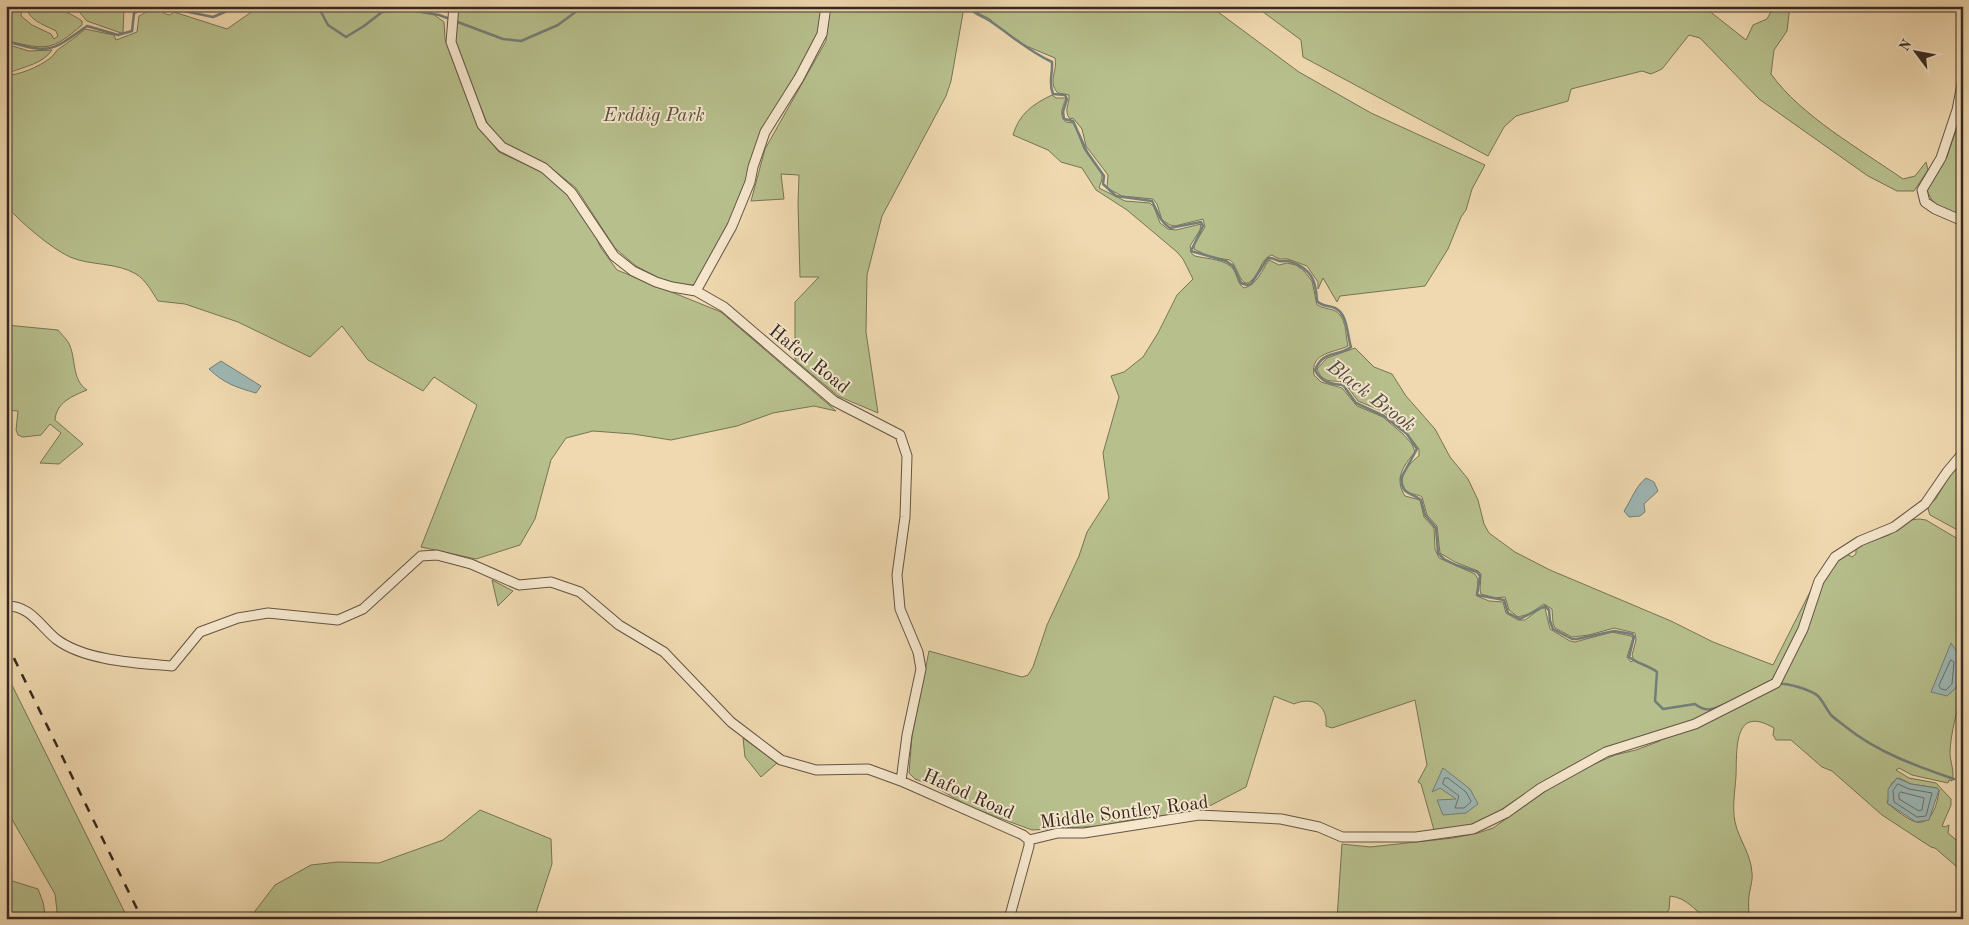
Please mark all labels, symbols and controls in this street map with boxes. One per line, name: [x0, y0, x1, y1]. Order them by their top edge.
north arrow: [1892, 28, 1942, 78]
text: N: [1897, 37, 1915, 54]
park label: Erddig Park: [602, 107, 705, 126]
street label: Hafod Road: [765, 322, 852, 398]
water label: Black Brook: [1322, 356, 1419, 436]
street label: Hafod Road: [920, 767, 1017, 824]
street label: Middle Sontley Road: [1039, 794, 1210, 833]

